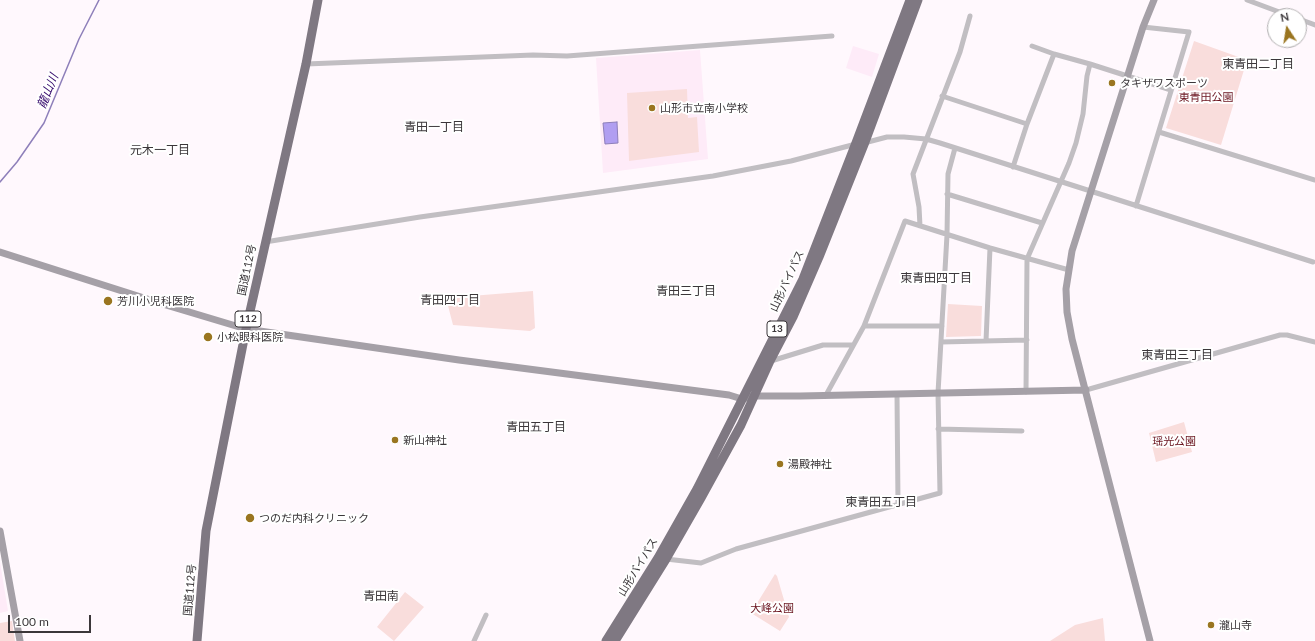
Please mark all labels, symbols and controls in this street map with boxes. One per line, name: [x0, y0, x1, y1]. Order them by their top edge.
north arrow: [1267, 8, 1307, 48]
text: N: [1279, 10, 1290, 24]
district label: 東青田二丁目: [1222, 57, 1294, 71]
water label: 龍山川: [35, 72, 61, 110]
place label: タキザワスポーツ: [1120, 76, 1208, 90]
marker: タキザワスポーツ: [1107, 78, 1117, 88]
park label: 東青田公園: [1179, 90, 1233, 104]
place label: 山形市立南小学校: [660, 101, 748, 115]
marker: 山形市立南小学校: [647, 103, 657, 113]
district label: 青田一丁目: [404, 120, 464, 134]
district label: 元木一丁目: [130, 143, 190, 157]
street label: 国道112号: [235, 243, 259, 297]
street label: 山形バイパス: [767, 248, 807, 314]
district label: 東青田四丁目: [900, 271, 972, 285]
district label: 青田三丁目: [656, 284, 716, 298]
district label: 青田四丁目: [420, 293, 480, 307]
place label: 芳川小児科医院: [117, 294, 194, 308]
marker: 芳川小児科医院: [102, 295, 114, 307]
road number: 112: [235, 311, 261, 327]
road number: 13: [767, 321, 787, 337]
place label: 小松眼科医院: [217, 330, 283, 344]
marker: 小松眼科医院: [202, 331, 214, 343]
district label: 東青田三丁目: [1141, 348, 1213, 362]
district label: 青田五丁目: [506, 420, 566, 434]
place label: 新山神社: [403, 433, 447, 447]
park label: 瑶光公園: [1152, 434, 1196, 448]
marker: 新山神社: [390, 435, 400, 445]
place label: 湯殿神社: [788, 457, 832, 471]
marker: 湯殿神社: [775, 459, 785, 469]
district label: 東青田五丁目: [845, 495, 917, 509]
place label: つのだ内科クリニック: [259, 511, 369, 525]
marker: つのだ内科クリニック: [244, 512, 256, 524]
street label: 山形バイパス: [615, 535, 661, 599]
street label: 国道112号: [181, 563, 199, 617]
district label: 青田南: [363, 589, 399, 603]
park label: 大峰公園: [750, 601, 794, 615]
scale bar: [10, 607, 93, 633]
text: 100 m: [15, 614, 49, 629]
place label: 瀧山寺: [1219, 618, 1252, 632]
marker: 瀧山寺: [1206, 620, 1216, 630]

